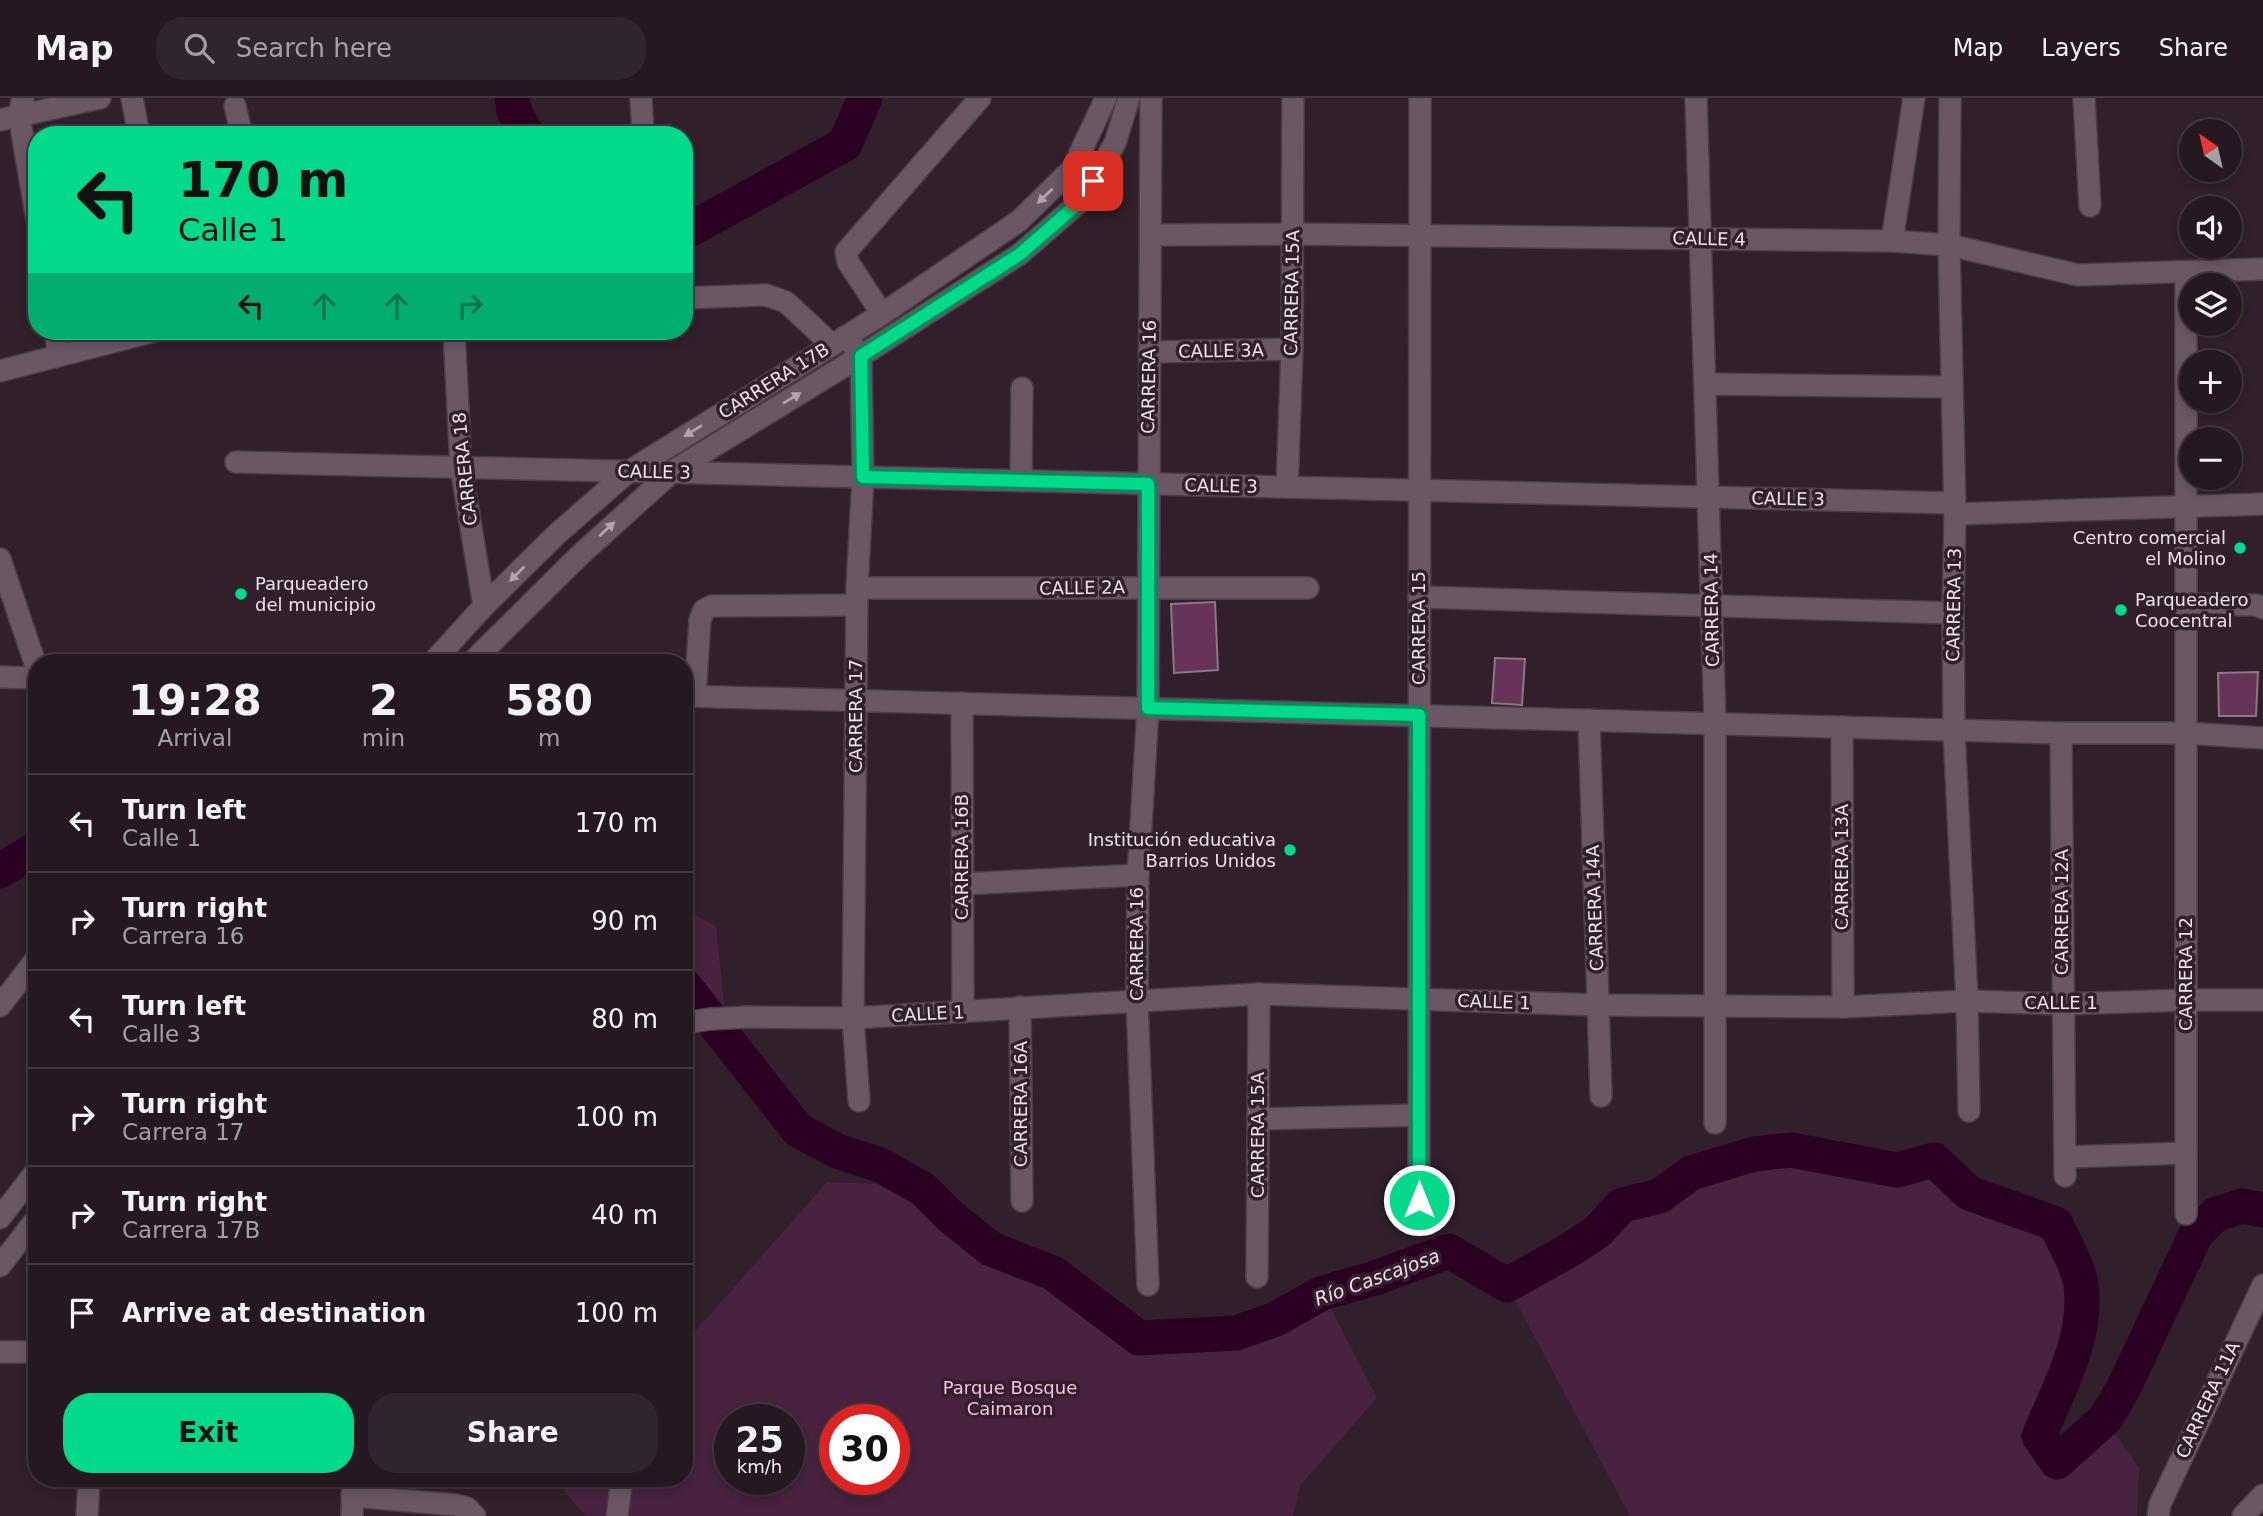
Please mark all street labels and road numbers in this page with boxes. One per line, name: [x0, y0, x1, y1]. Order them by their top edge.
street label: CALLE 4: [1672, 227, 1746, 250]
street label: CARRERA 15A: [1280, 229, 1303, 356]
street label: CARRERA 16: [1137, 320, 1160, 434]
street label: CARRERA 17B: [715, 338, 833, 423]
street label: CALLE 3A: [1178, 339, 1265, 362]
street label: CARRERA 18: [448, 411, 481, 527]
street label: CALLE 3: [617, 460, 691, 483]
street label: CALLE 3: [1184, 474, 1258, 497]
street label: CALLE 3: [1751, 487, 1825, 510]
street label: CARRERA 13: [1942, 548, 1965, 662]
street label: CARRERA 14: [1700, 553, 1723, 667]
street label: CARRERA 15: [1408, 571, 1429, 685]
street label: CALLE 2A: [1039, 576, 1126, 599]
street label: CARRERA 17: [845, 659, 866, 773]
street label: CARRERA 16B: [951, 794, 972, 920]
street label: CARRERA 13A: [1831, 803, 1852, 930]
street label: CARRERA 14A: [1582, 844, 1607, 972]
street label: CARRERA 12A: [2051, 848, 2072, 975]
street label: CARRERA 16: [1126, 887, 1147, 1001]
street label: CARRERA 12: [2175, 917, 2196, 1031]
street label: CALLE 1: [1457, 990, 1531, 1013]
street label: CALLE 1: [2024, 992, 2098, 1013]
street label: CALLE 1: [891, 1001, 965, 1026]
street label: CARRERA 16A: [1010, 1040, 1031, 1167]
street label: CARRERA 15A: [1247, 1071, 1268, 1198]
street label: CARRERA 11A: [2171, 1338, 2244, 1461]

